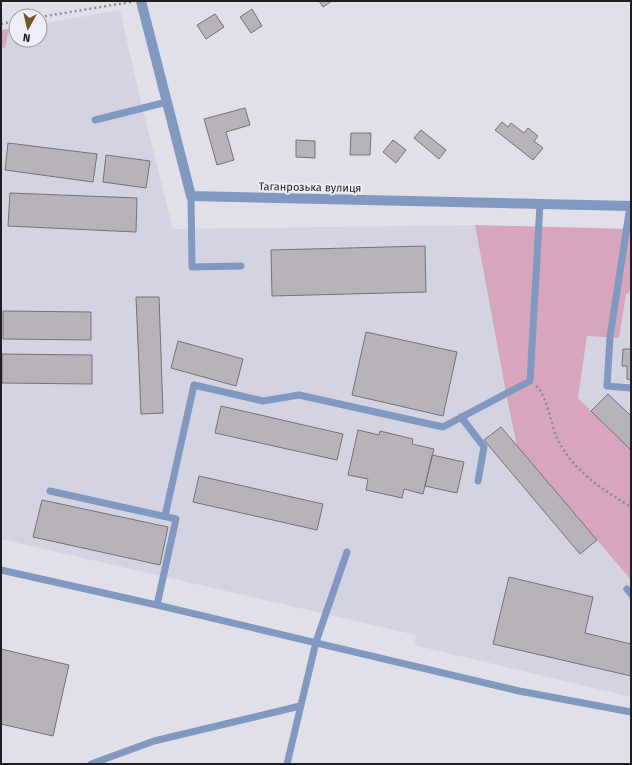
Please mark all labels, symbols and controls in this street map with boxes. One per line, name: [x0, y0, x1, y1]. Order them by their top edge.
north arrow: [8, 8, 48, 48]
text: N: [22, 30, 31, 44]
street label: Таганрозька вулиця: [258, 180, 362, 195]

